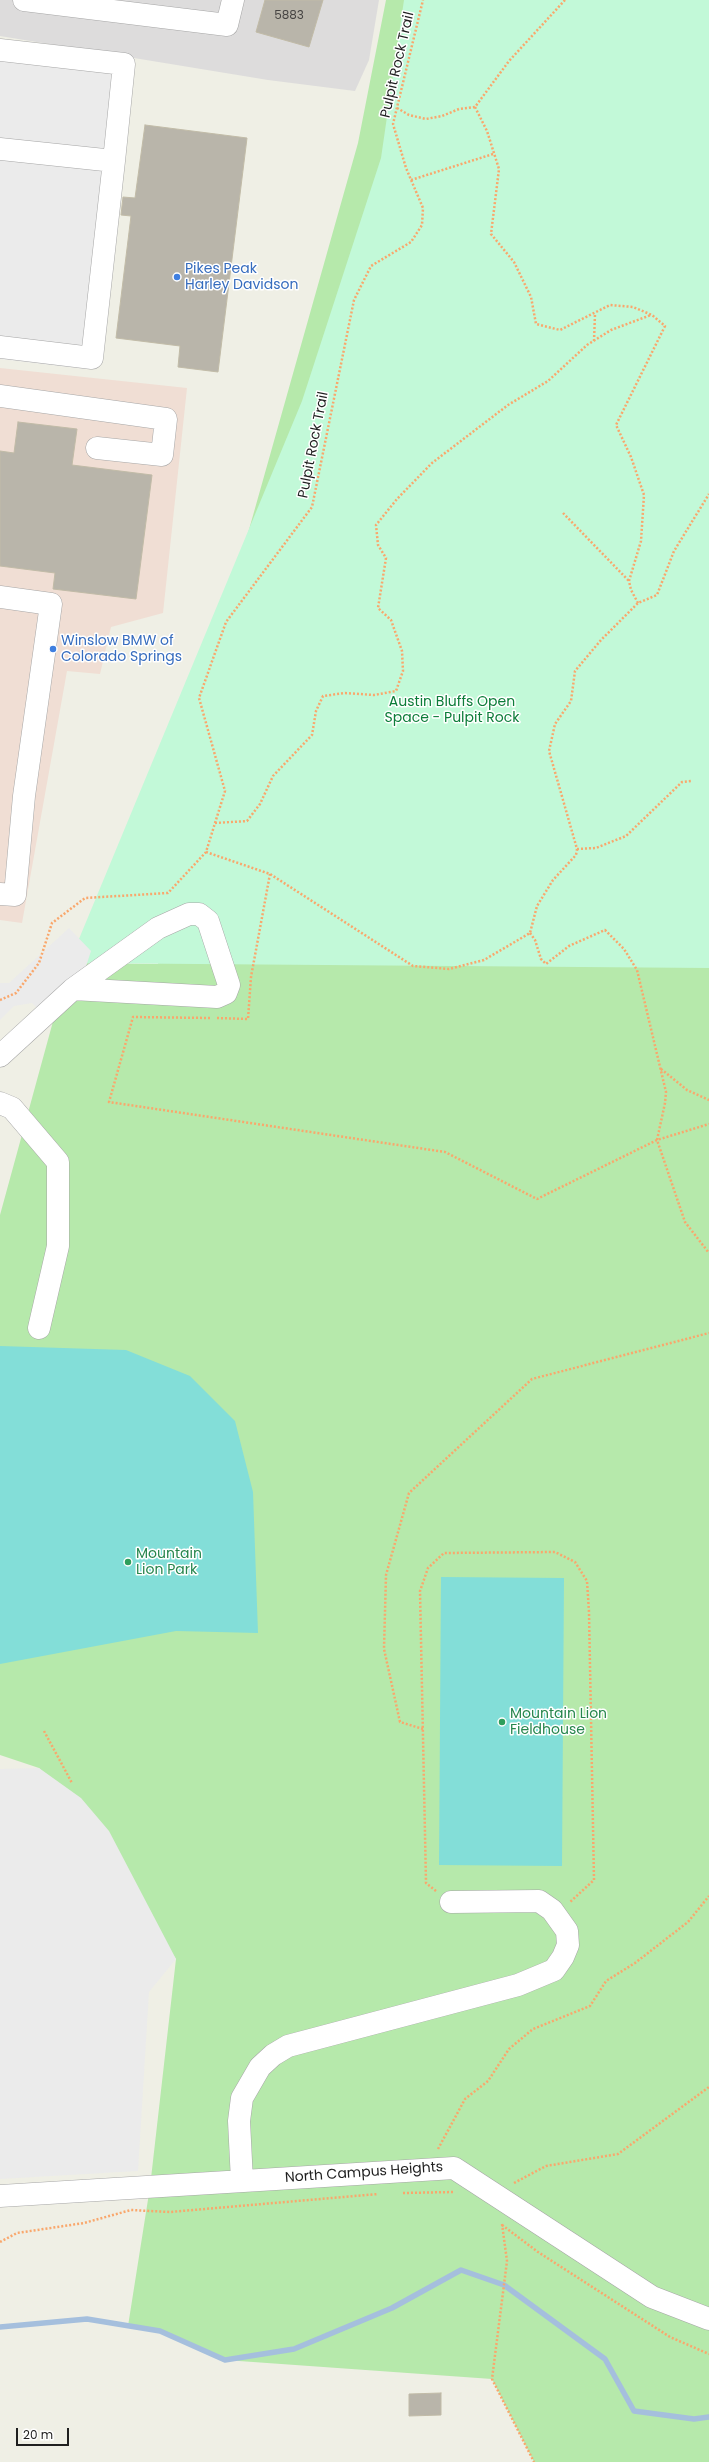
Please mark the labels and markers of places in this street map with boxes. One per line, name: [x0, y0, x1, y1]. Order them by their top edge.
place label: Pikes Peak Harley Davidson: [185, 261, 298, 294]
marker: Pikes Peak Harley Davidson: [172, 272, 182, 282]
place label: Winslow BMW of Colorado Springs: [61, 633, 182, 666]
marker: Winslow BMW of Colorado Springs: [48, 644, 58, 654]
place label: Mountain Lion Park: [136, 1546, 202, 1578]
marker: Mountain Lion Park: [123, 1557, 133, 1567]
place label: Mountain Lion Fieldhouse: [510, 1706, 607, 1738]
marker: Mountain Lion Fieldhouse: [497, 1717, 507, 1727]

